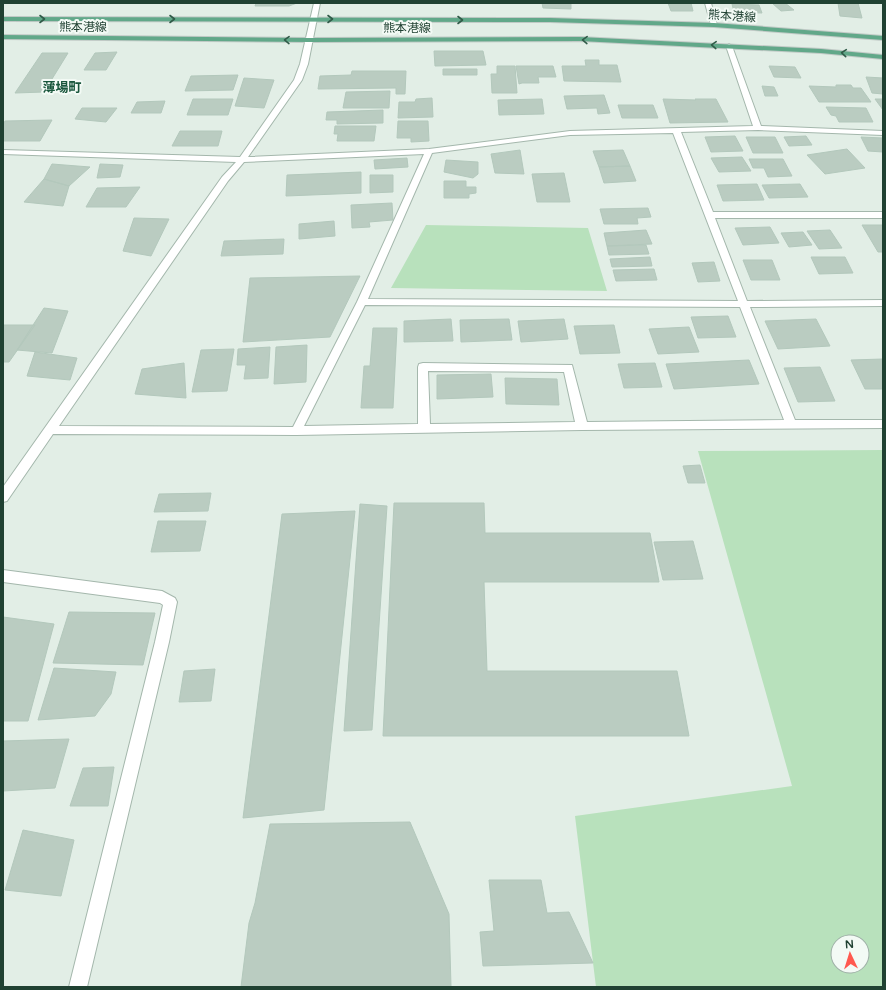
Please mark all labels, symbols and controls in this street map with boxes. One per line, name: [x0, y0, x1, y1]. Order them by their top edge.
street label: 熊本港線: [708, 7, 756, 25]
one-way arrow: [39, 15, 45, 23]
one-way arrow: [169, 15, 175, 23]
one-way arrow: [327, 15, 333, 23]
one-way arrow: [457, 16, 463, 24]
street label: 熊本港線: [59, 20, 107, 34]
street label: 熊本港線: [383, 21, 431, 35]
one-way arrow: [284, 35, 290, 44]
one-way arrow: [582, 35, 588, 44]
one-way arrow: [711, 41, 717, 50]
one-way arrow: [841, 49, 847, 58]
district label: 薄場町: [42, 80, 82, 96]
north arrow: [830, 934, 870, 974]
text: N: [844, 938, 854, 951]

